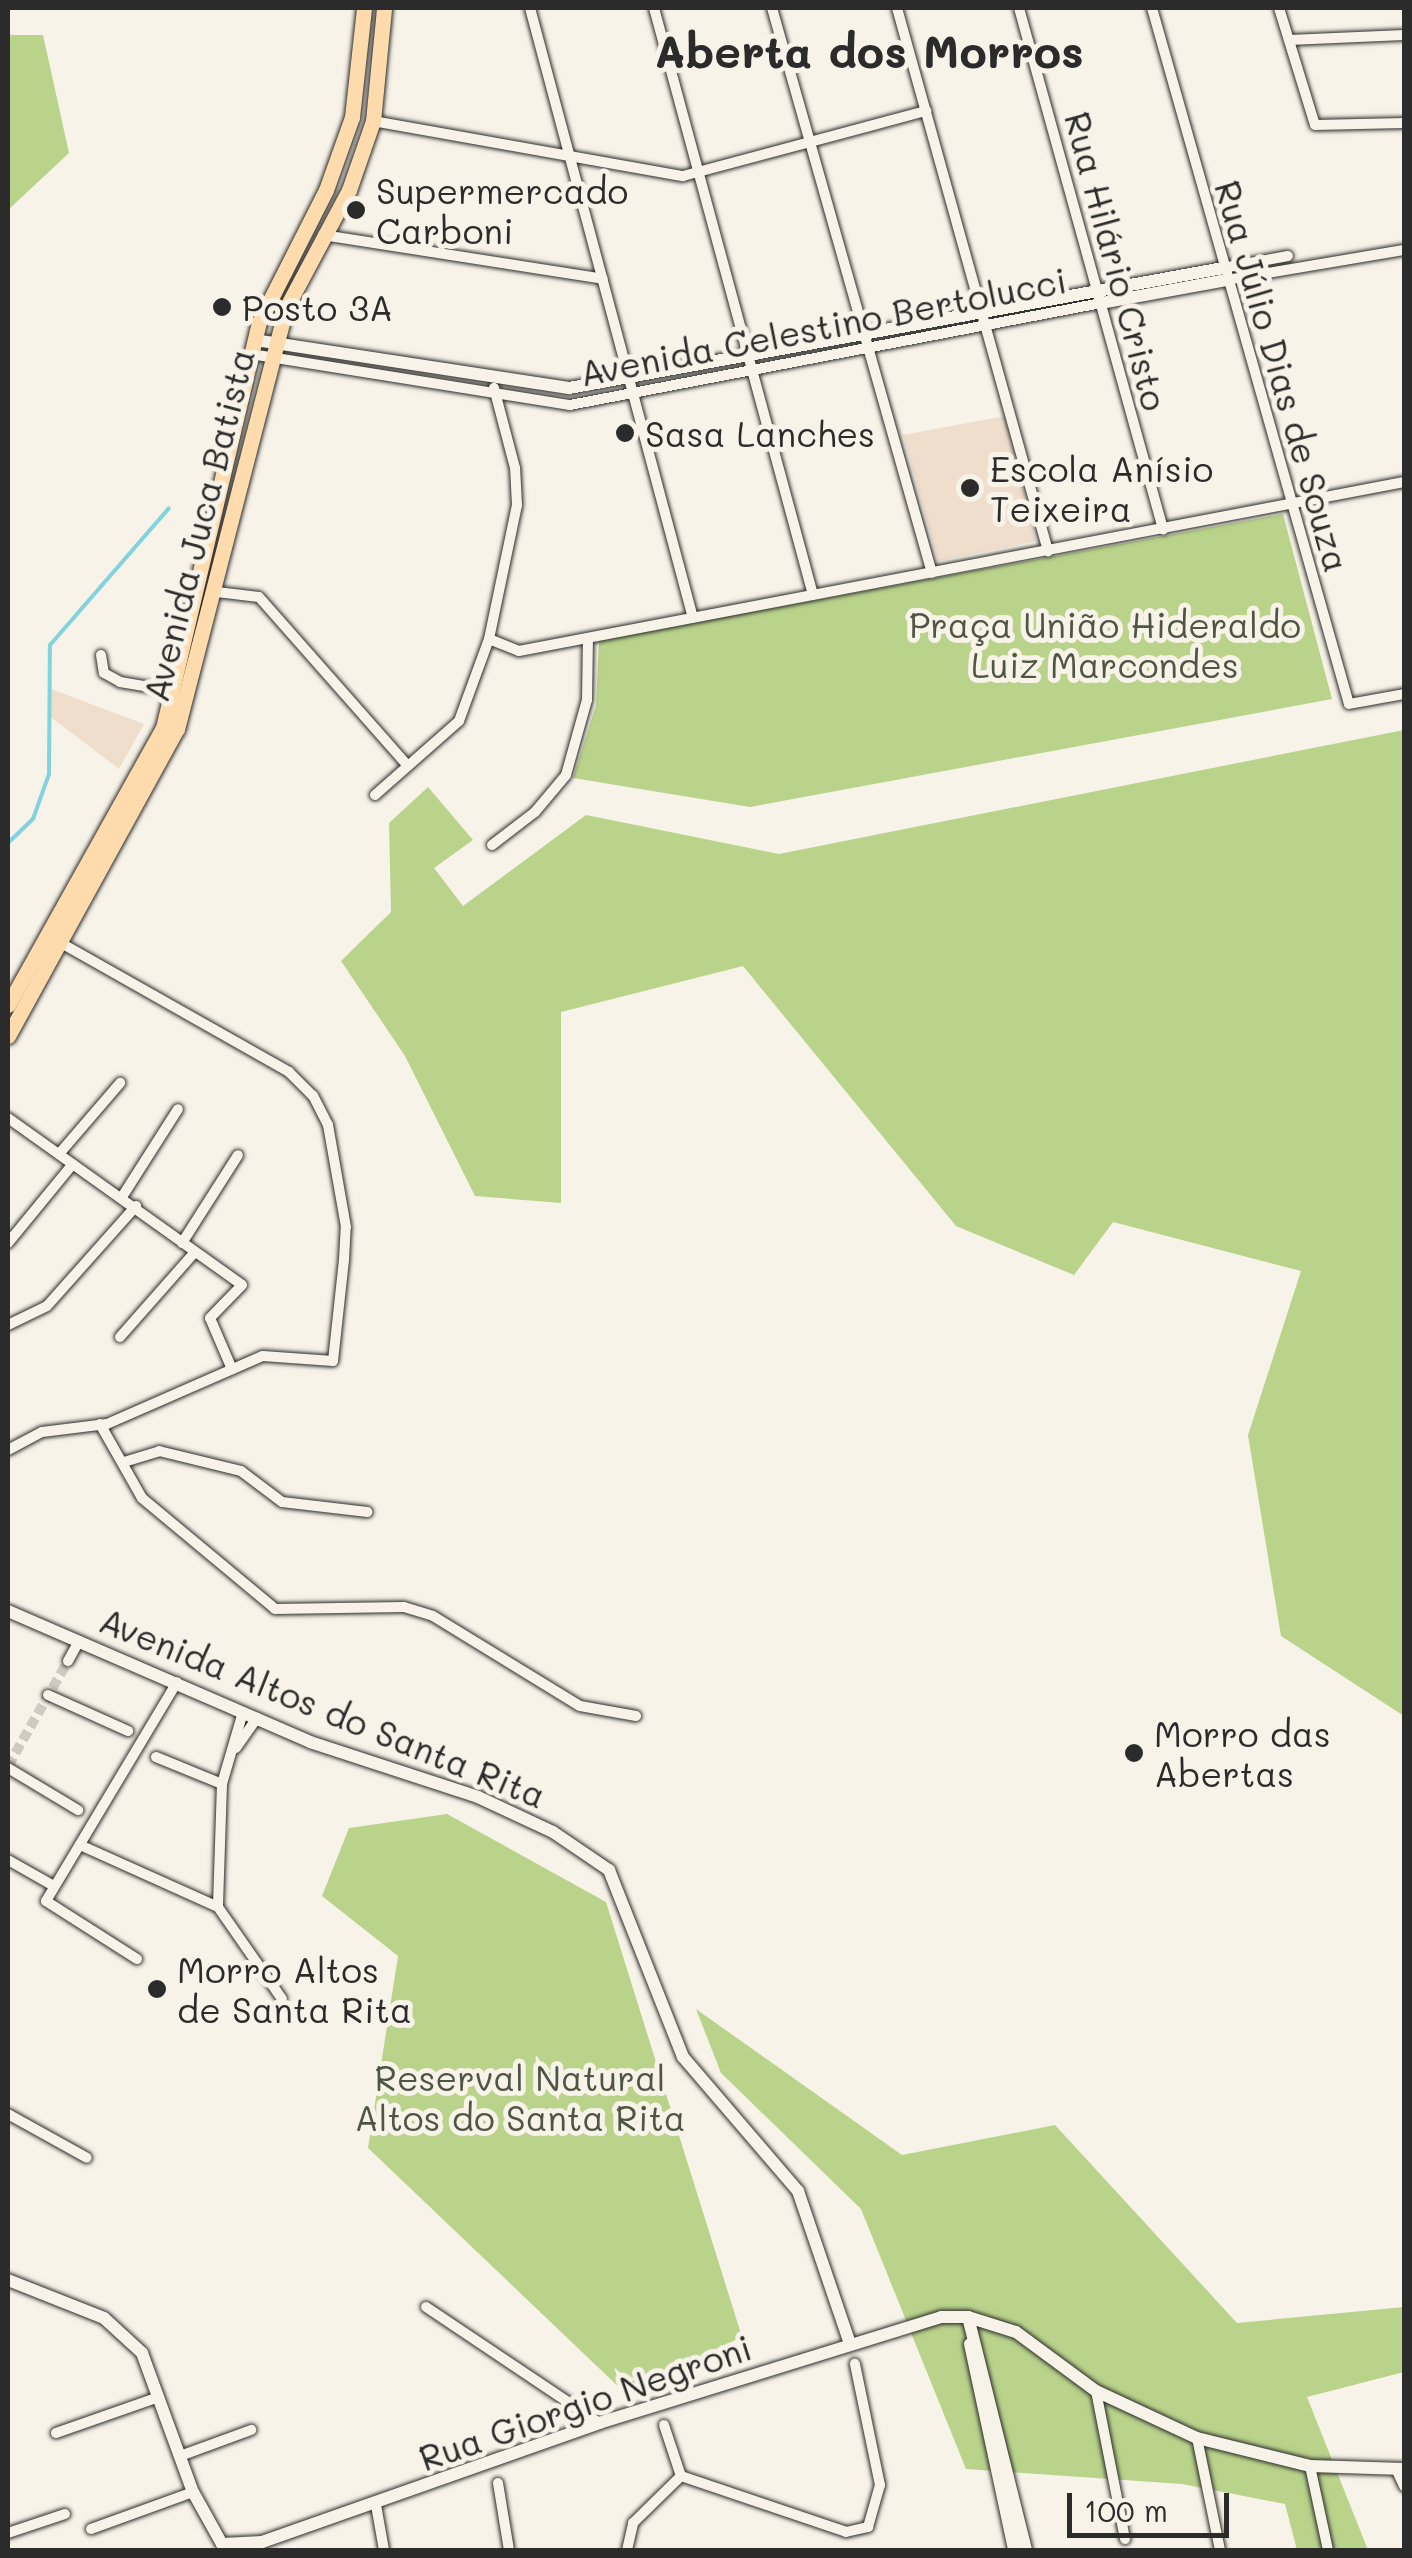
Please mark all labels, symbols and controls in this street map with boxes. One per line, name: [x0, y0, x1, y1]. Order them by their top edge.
district label: Aberta dos Morros: [654, 24, 1084, 78]
street label: Rua Hilário Cristo: [1057, 107, 1177, 415]
place label: Supermercado Carboni: [376, 169, 628, 251]
street label: Rua Júlio Dias de Souza: [1207, 176, 1359, 576]
marker: Supermercado Carboni: [345, 199, 367, 221]
street label: Avenida Celestino Bertolucci: [576, 258, 1070, 394]
place label: Posto 3A: [242, 286, 393, 328]
marker: Posto 3A: [211, 296, 233, 318]
street label: Avenida Juca Batista: [134, 344, 262, 706]
place label: Sasa Lanches: [645, 412, 875, 454]
marker: Sasa Lanches: [614, 422, 636, 444]
place label: Escola Anísio Teixeira: [990, 447, 1213, 529]
marker: Escola Anísio Teixeira: [959, 477, 981, 499]
park label: Praça União Hideraldo Luiz Marcondes: [909, 603, 1301, 685]
street label: Avenida Altos do Santa Rita: [94, 1598, 552, 1816]
place label: Morro das Abertas: [1154, 1712, 1331, 1794]
marker: Morro das Abertas: [1123, 1742, 1145, 1764]
place label: Morro Altos de Santa Rita: [177, 1948, 412, 2030]
marker: Morro Altos de Santa Rita: [146, 1978, 168, 2000]
park label: Reserval Natural Altos do Santa Rita: [354, 2056, 686, 2138]
street label: Rua Giorgio Negroni: [413, 2325, 757, 2479]
scale bar: [1072, 2473, 1234, 2535]
text: 100 m: [1084, 2490, 1168, 2530]

